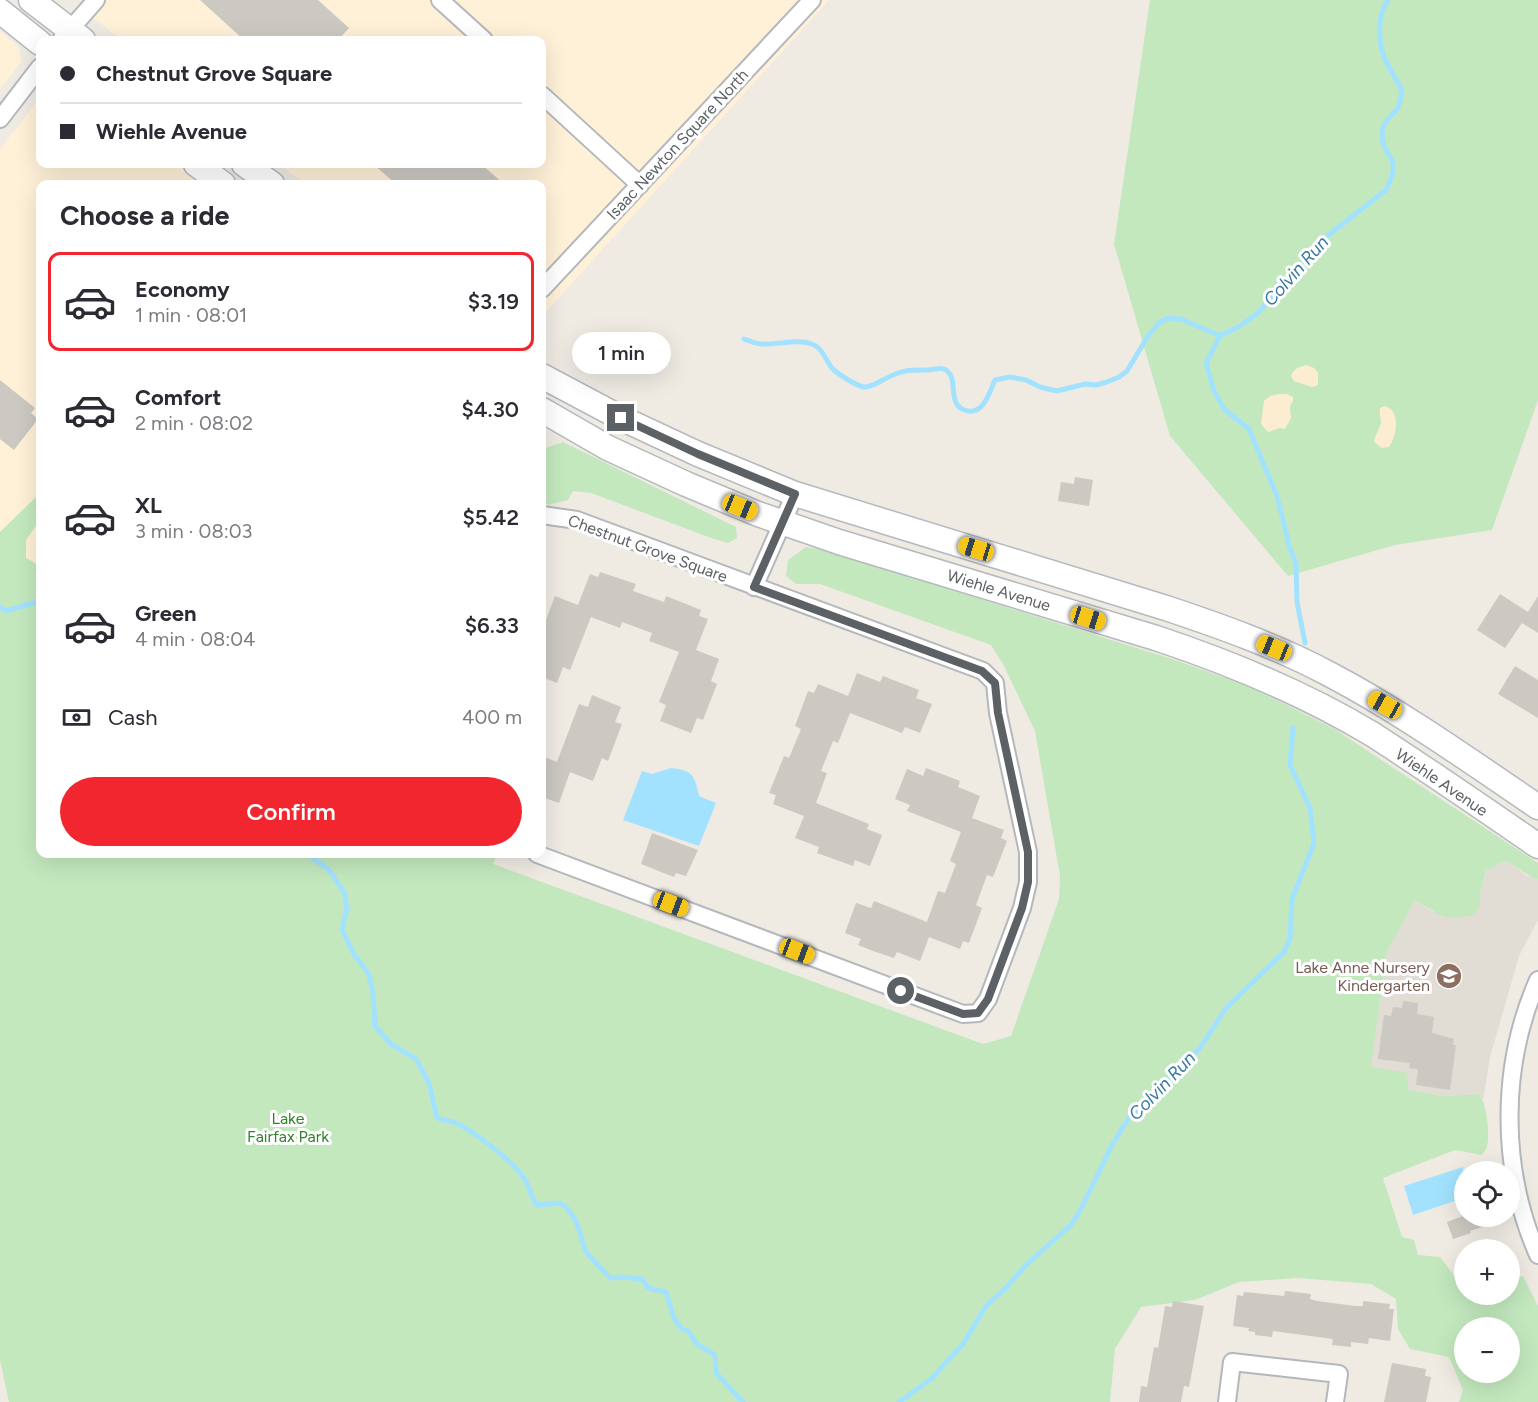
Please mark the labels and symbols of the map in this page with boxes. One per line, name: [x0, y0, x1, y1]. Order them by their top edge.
street label: Isaac Newton Square North: [603, 65, 752, 223]
water label: Colvin Run: [1259, 231, 1333, 311]
callout: 1 min: [572, 331, 670, 373]
route end: [607, 404, 634, 431]
car: [720, 492, 760, 522]
street label: Chestnut Grove Square: [565, 511, 730, 586]
car: [956, 535, 996, 563]
street label: Wiehle Avenue: [945, 566, 1053, 615]
car: [1068, 604, 1108, 632]
car: [1254, 633, 1294, 663]
car: [1365, 688, 1405, 722]
street label: Wiehle Avenue: [1392, 745, 1492, 820]
car: [651, 889, 691, 919]
car: [777, 936, 817, 966]
place label: Lake Anne Nursery Kindergarten: [1295, 958, 1431, 995]
school or university icon: Lake Anne Nursery Kindergarten: [1434, 961, 1464, 991]
route start: [887, 977, 914, 1004]
water label: Colvin Run: [1124, 1047, 1200, 1125]
park label: Lake Fairfax Park: [247, 1109, 329, 1146]

